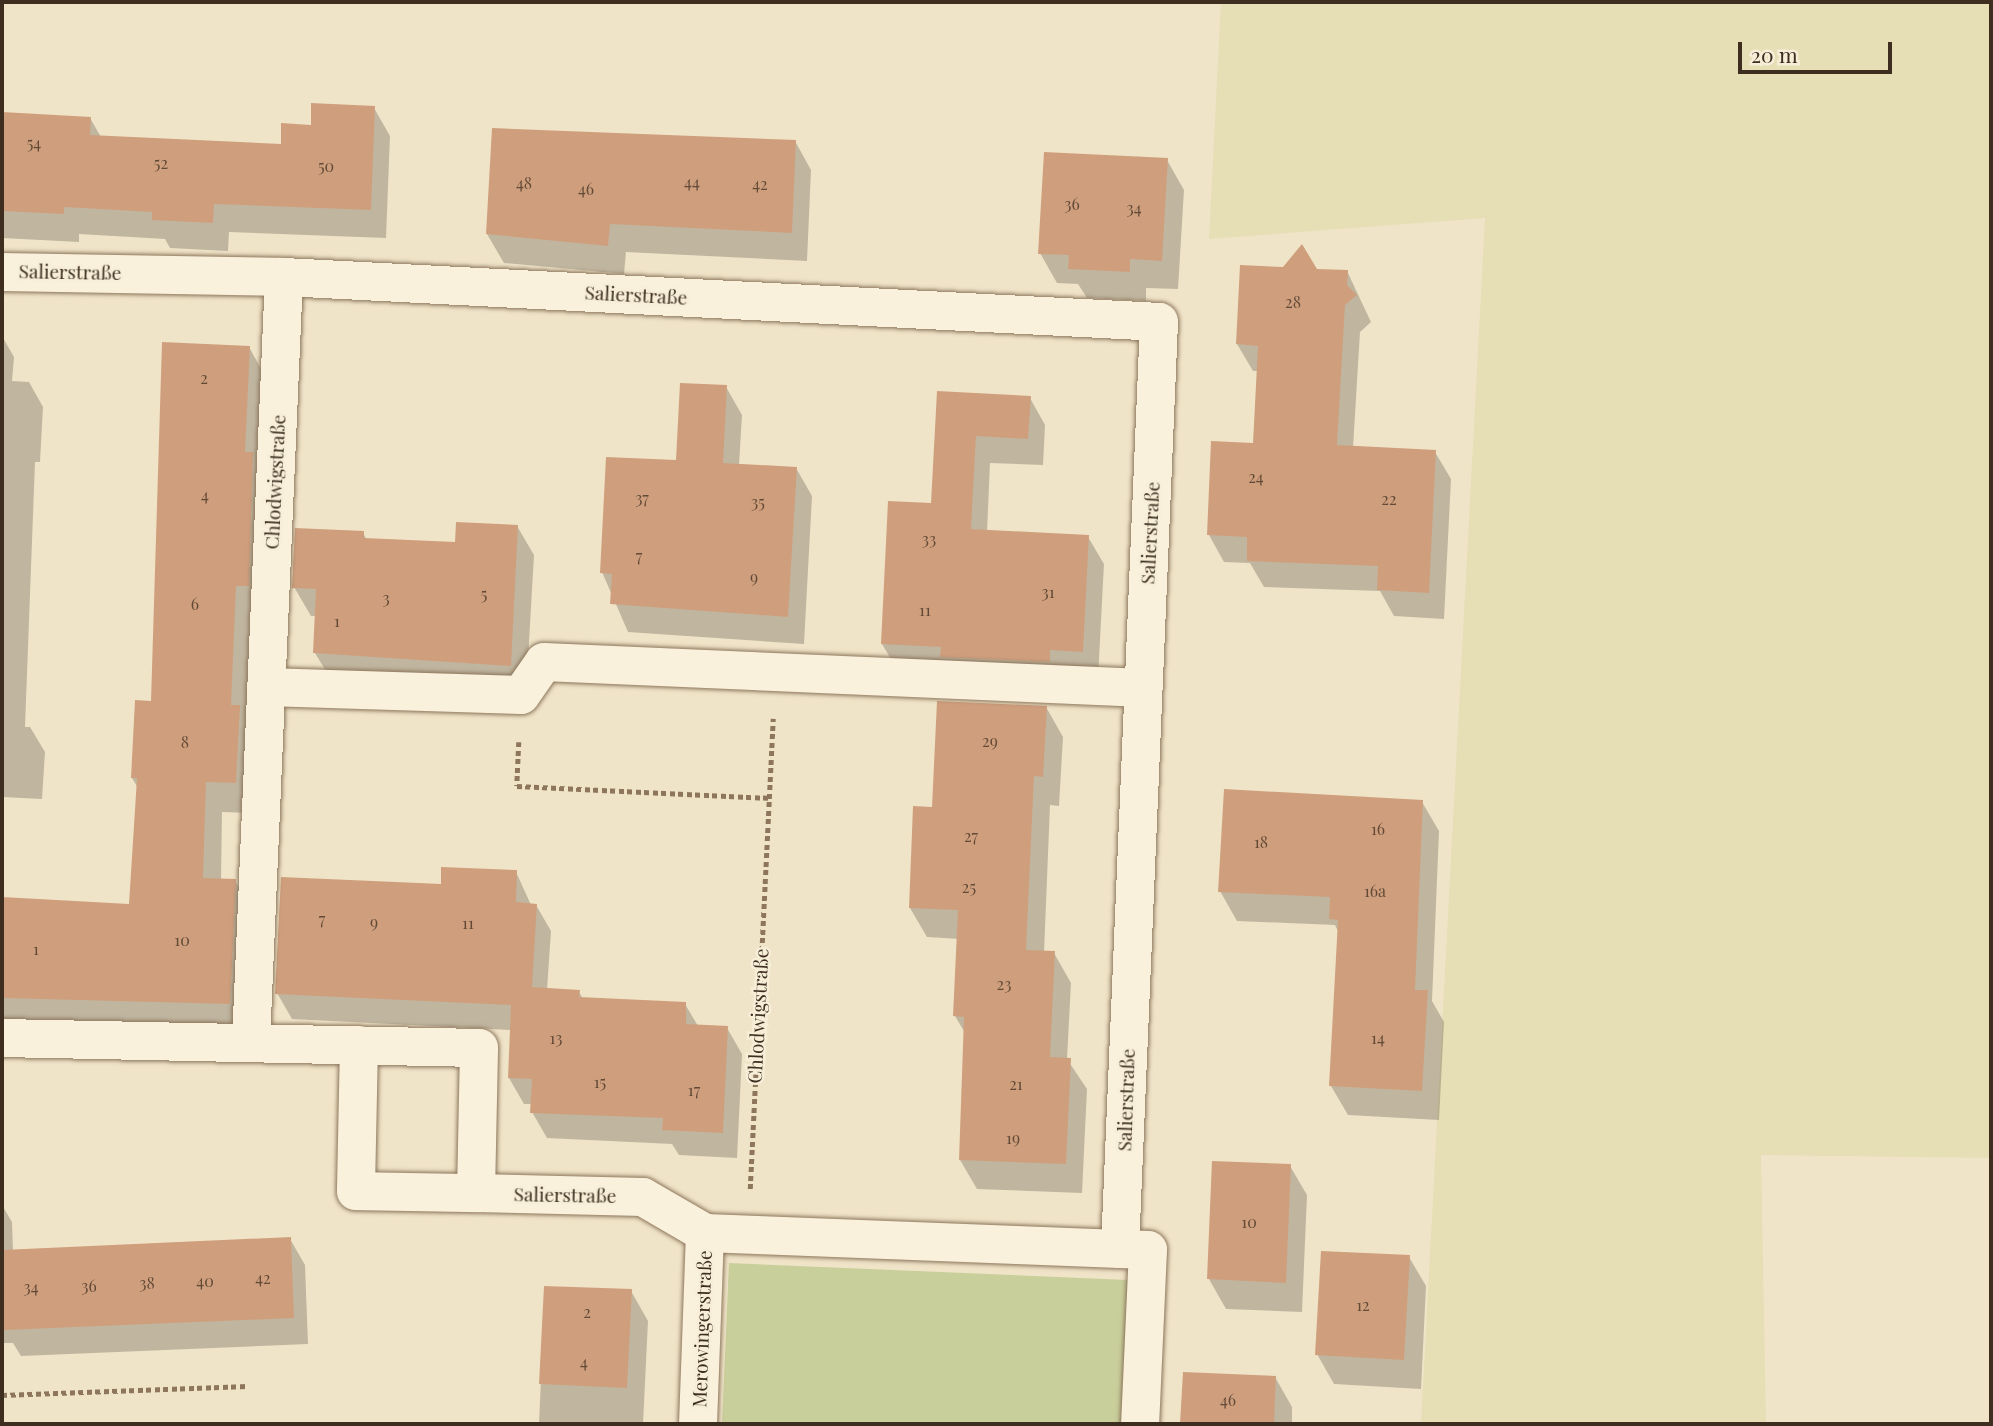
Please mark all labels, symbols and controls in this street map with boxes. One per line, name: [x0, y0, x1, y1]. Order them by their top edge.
scale bar: [1741, 28, 1895, 72]
text: 20 m: [1751, 40, 1798, 68]
house number: 54: [27, 133, 41, 153]
house number: 52: [154, 153, 168, 173]
house number: 50: [318, 156, 334, 176]
house number: 44: [684, 172, 700, 192]
house number: 48: [516, 173, 532, 193]
house number: 42: [752, 174, 768, 194]
house number: 46: [578, 179, 594, 199]
house number: 36: [1064, 194, 1080, 214]
house number: 34: [1126, 198, 1142, 218]
street label: Salierstraße: [18, 260, 122, 284]
street label: Salierstraße: [584, 281, 688, 309]
house number: 28: [1285, 292, 1301, 312]
house number: 2: [200, 368, 208, 388]
street label: Chlodwigstraße: [260, 414, 290, 550]
house number: 24: [1248, 467, 1264, 487]
street label: Salierstraße: [1136, 481, 1164, 585]
house number: 4: [201, 485, 209, 505]
house number: 37: [635, 488, 649, 508]
house number: 22: [1381, 489, 1397, 509]
house number: 35: [751, 492, 765, 512]
house number: 33: [922, 529, 936, 549]
house number: 7: [636, 546, 642, 566]
house number: 9: [750, 567, 758, 587]
house number: 31: [1041, 582, 1055, 602]
house number: 5: [481, 584, 487, 604]
house number: 3: [382, 588, 390, 608]
house number: 6: [191, 594, 199, 614]
house number: 11: [919, 600, 931, 620]
house number: 1: [334, 611, 340, 631]
house number: 29: [982, 731, 998, 751]
house number: 8: [181, 732, 189, 752]
house number: 16: [1371, 819, 1385, 839]
house number: 27: [964, 826, 978, 846]
house number: 18: [1254, 832, 1268, 852]
house number: 25: [962, 877, 976, 897]
house number: 16a: [1364, 881, 1386, 901]
house number: 7: [319, 909, 325, 929]
house number: 9: [370, 912, 378, 932]
house number: 11: [462, 913, 474, 933]
house number: 10: [174, 930, 190, 950]
house number: 1: [33, 939, 39, 959]
street label: Chlodwigstraße: [743, 948, 773, 1084]
house number: 23: [997, 974, 1011, 994]
house number: 13: [550, 1028, 562, 1048]
house number: 14: [1371, 1028, 1385, 1048]
street label: Salierstraße: [1113, 1048, 1139, 1152]
house number: 15: [594, 1072, 606, 1092]
house number: 21: [1009, 1074, 1023, 1094]
house number: 17: [688, 1080, 700, 1100]
house number: 19: [1006, 1128, 1020, 1148]
street label: Salierstraße: [513, 1183, 617, 1207]
house number: 10: [1241, 1212, 1257, 1232]
street label: Merowingerstraße: [688, 1250, 716, 1408]
house number: 42: [255, 1268, 271, 1288]
house number: 40: [196, 1271, 214, 1291]
house number: 38: [139, 1273, 155, 1293]
house number: 36: [81, 1276, 97, 1296]
house number: 34: [23, 1277, 39, 1297]
house number: 12: [1356, 1295, 1370, 1315]
house number: 2: [583, 1302, 591, 1322]
house number: 4: [580, 1352, 588, 1372]
house number: 46: [1220, 1390, 1236, 1410]

